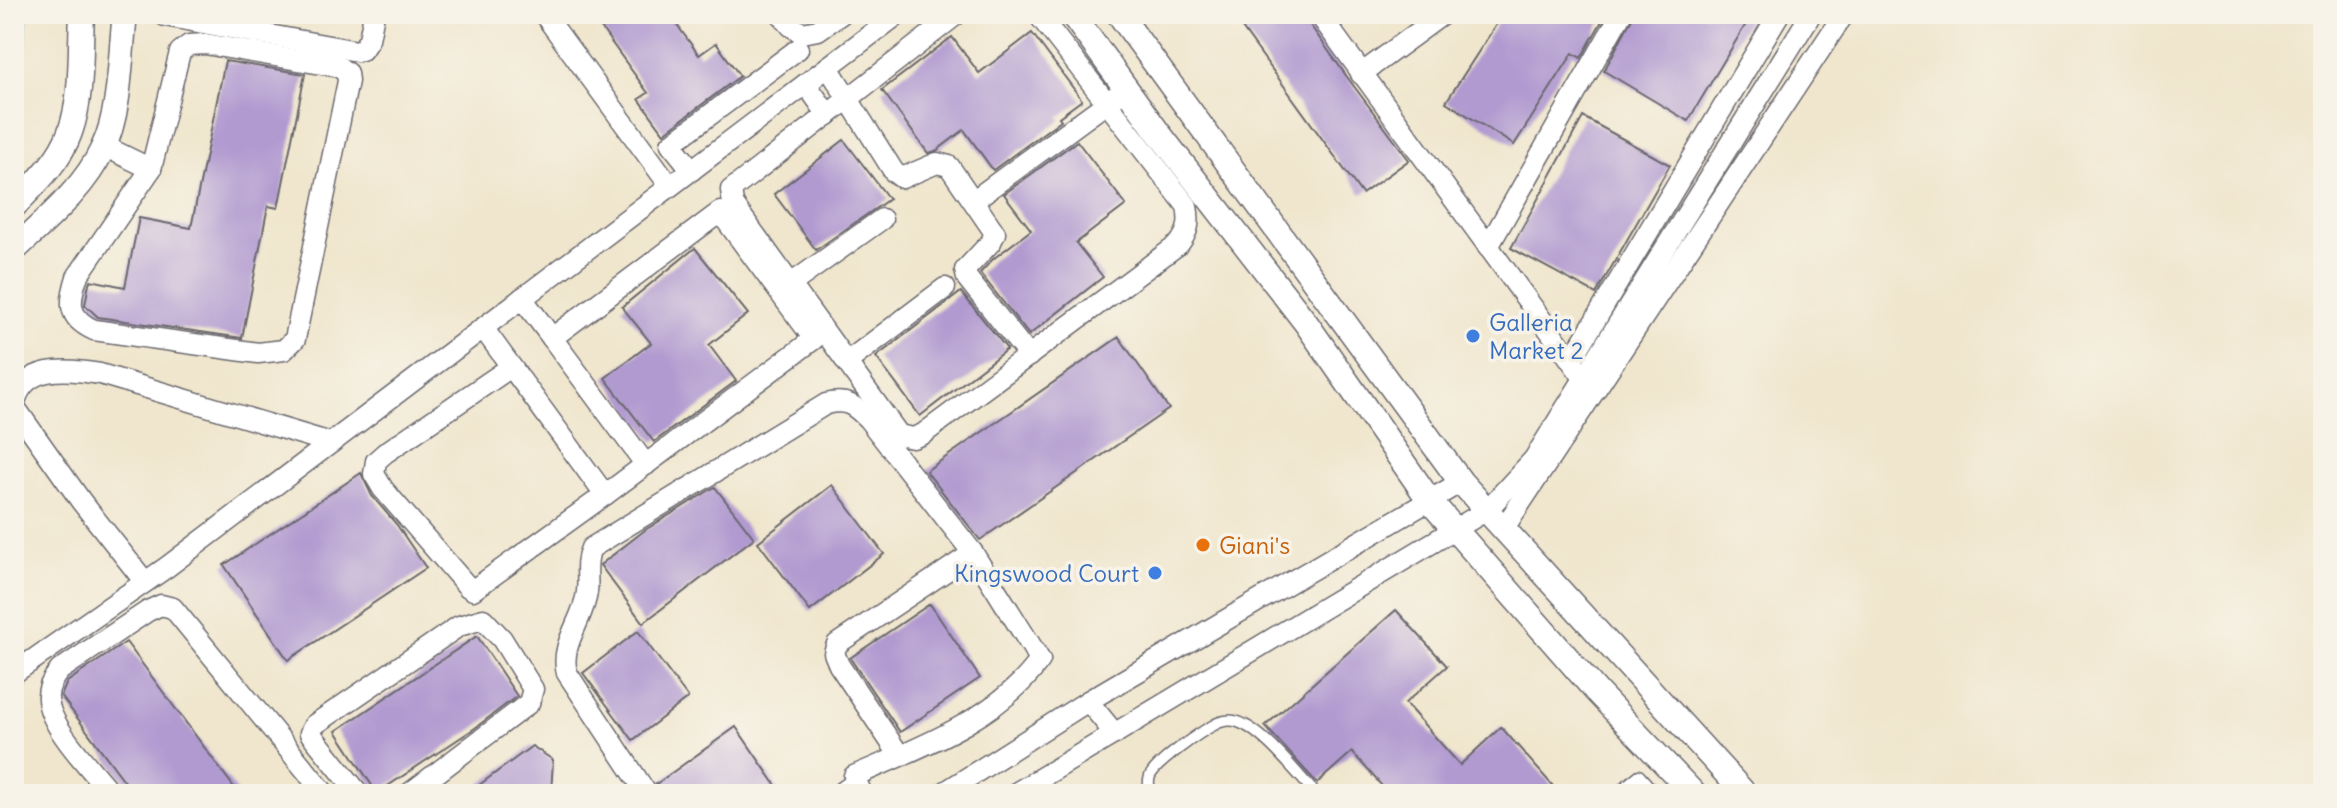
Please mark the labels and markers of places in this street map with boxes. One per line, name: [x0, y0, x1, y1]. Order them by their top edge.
place label: Galleria Market 2: [1489, 307, 1584, 365]
marker: Galleria Market 2: [1464, 327, 1482, 345]
place label: Giani's: [1219, 530, 1290, 560]
marker: Giani's: [1194, 536, 1212, 554]
place label: Kingswood Court: [954, 558, 1139, 588]
marker: Kingswood Court: [1146, 564, 1164, 582]

